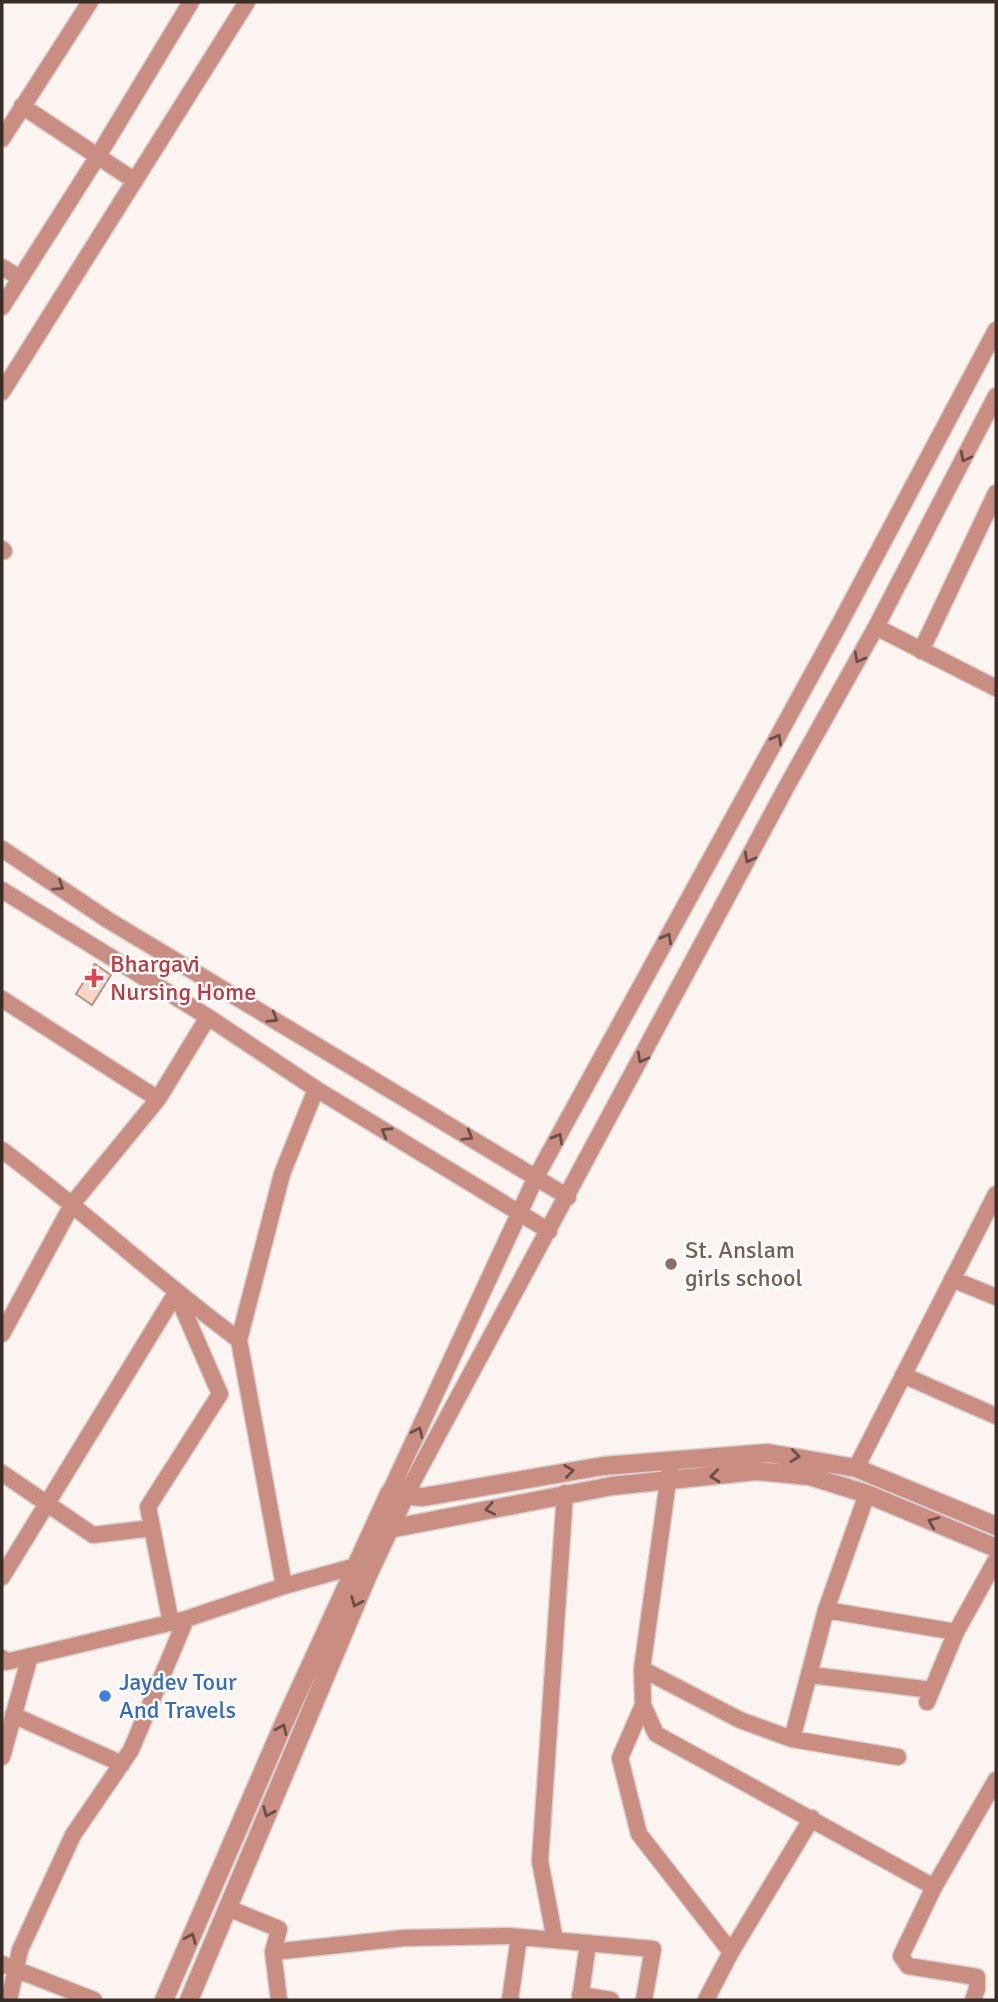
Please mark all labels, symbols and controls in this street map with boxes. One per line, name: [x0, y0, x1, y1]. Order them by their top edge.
one-way arrow: [959, 450, 973, 462]
one-way arrow: [854, 651, 867, 664]
one-way arrow: [769, 734, 782, 746]
one-way arrow: [744, 850, 757, 863]
one-way arrow: [51, 878, 64, 891]
one-way arrow: [659, 933, 672, 946]
place label: Bhargavi Nursing Home: [110, 949, 256, 1007]
marker: Bhargavi Nursing Home: [84, 968, 104, 988]
one-way arrow: [266, 1010, 279, 1023]
one-way arrow: [637, 1051, 650, 1063]
one-way arrow: [381, 1127, 394, 1140]
one-way arrow: [460, 1128, 473, 1141]
one-way arrow: [549, 1132, 563, 1145]
place label: St. Anslam girls school: [685, 1235, 803, 1293]
marker: St. Anslam girls school: [663, 1256, 679, 1272]
one-way arrow: [410, 1427, 424, 1439]
one-way arrow: [790, 1449, 801, 1464]
one-way arrow: [563, 1463, 575, 1478]
one-way arrow: [709, 1468, 720, 1483]
one-way arrow: [484, 1500, 496, 1515]
one-way arrow: [928, 1516, 941, 1530]
one-way arrow: [350, 1595, 364, 1608]
place label: Jaydev Tour And Travels: [119, 1667, 237, 1725]
marker: Jaydev Tour And Travels: [97, 1688, 113, 1704]
one-way arrow: [273, 1724, 287, 1736]
one-way arrow: [262, 1805, 276, 1817]
one-way arrow: [183, 1932, 197, 1945]

